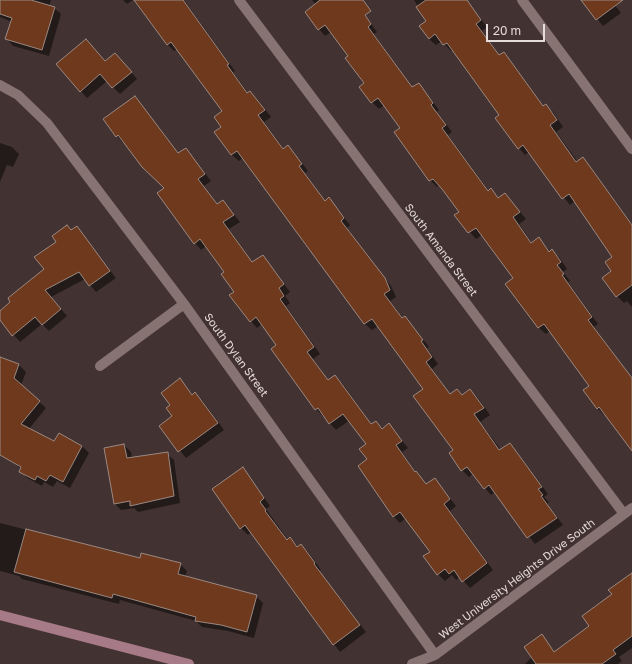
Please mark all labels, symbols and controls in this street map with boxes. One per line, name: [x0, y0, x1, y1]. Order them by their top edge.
scale bar: [488, 16, 547, 42]
text: 20 m: [493, 23, 521, 38]
street label: South Amanda Street: [402, 201, 480, 299]
street label: South Dylan Street: [201, 311, 271, 399]
street label: West University Heights Drive South: [436, 516, 598, 642]

